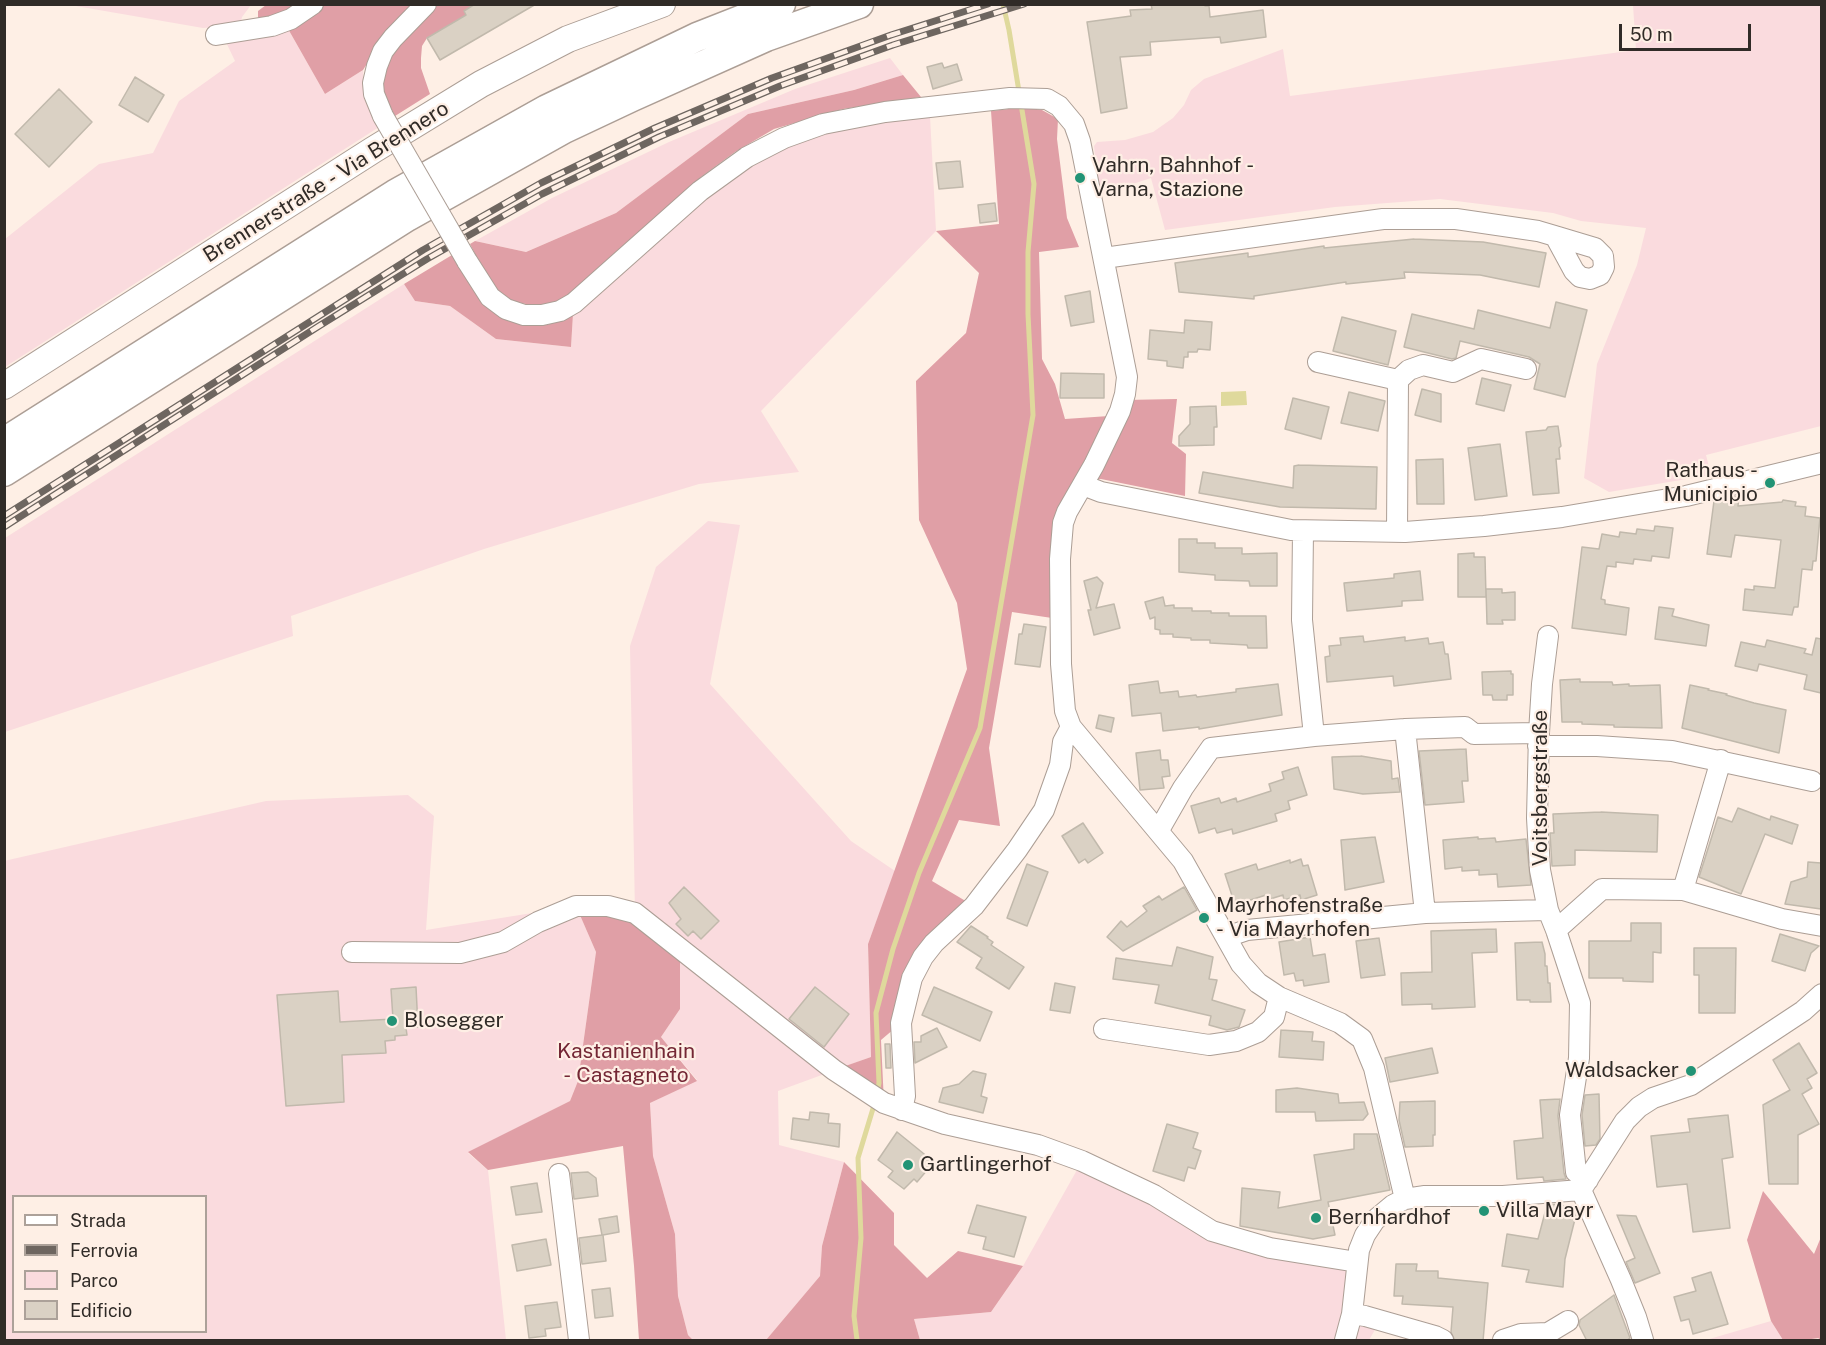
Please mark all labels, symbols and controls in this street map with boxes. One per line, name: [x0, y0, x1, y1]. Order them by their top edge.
scale bar: [1622, 12, 1754, 50]
text: 50 m: [1630, 24, 1673, 45]
street label: Brennerstraße - Via Brennero: [199, 96, 453, 268]
place label: Vahrn, Bahnhof - Varna, Stazione: [1092, 153, 1254, 203]
marker: Vahrn, Bahnhof - Varna, Stazione: [1073, 171, 1087, 185]
place label: Rathaus - Municipio: [1664, 458, 1758, 508]
marker: Rathaus - Municipio: [1763, 476, 1777, 490]
street label: Voitsbergstraße: [1528, 710, 1554, 866]
place label: Mayrhofenstraße - Via Mayrhofen: [1216, 893, 1383, 943]
marker: Mayrhofenstraße - Via Mayrhofen: [1197, 911, 1211, 925]
place label: Blosegger: [404, 1008, 504, 1034]
marker: Blosegger: [385, 1014, 399, 1028]
park label: Kastanienhain - Castagneto: [557, 1039, 695, 1089]
place label: Waldsacker: [1565, 1058, 1679, 1084]
marker: Waldsacker: [1684, 1064, 1698, 1078]
place label: Gartlingerhof: [920, 1152, 1052, 1178]
marker: Gartlingerhof: [901, 1158, 915, 1172]
legend: [12, 1195, 207, 1333]
place label: Villa Mayr: [1496, 1198, 1594, 1224]
marker: Villa Mayr: [1477, 1204, 1491, 1218]
place label: Bernhardhof: [1328, 1205, 1451, 1231]
text: Strada: [70, 1210, 126, 1231]
marker: Bernhardhof: [1309, 1211, 1323, 1225]
text: Ferrovia: [70, 1240, 138, 1261]
text: Parco: [70, 1270, 118, 1291]
text: Edificio: [70, 1300, 132, 1321]

